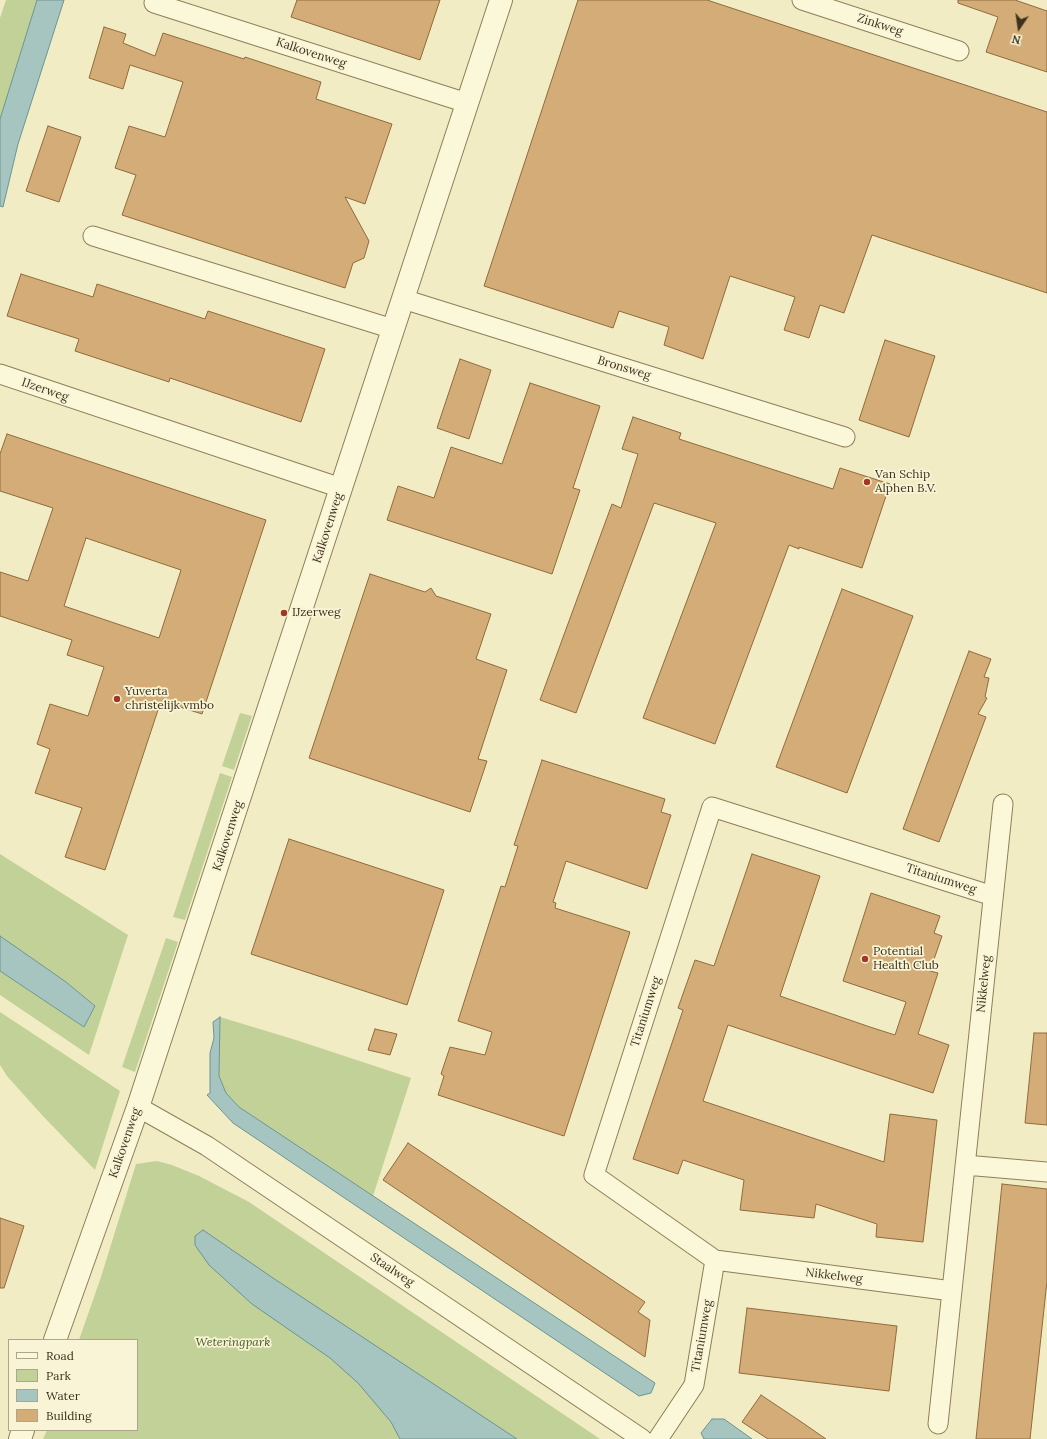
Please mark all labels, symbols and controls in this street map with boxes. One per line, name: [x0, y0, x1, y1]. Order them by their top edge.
north arrow: [999, 8, 1039, 48]
street label: Zinkweg: [855, 11, 905, 39]
text: N: [1011, 32, 1022, 47]
street label: Kalkovenweg: [274, 35, 348, 71]
street label: Bronsweg: [596, 353, 652, 383]
street label: IJzerweg: [20, 375, 70, 405]
place label: Van Schip Alphen B.V.: [875, 468, 936, 496]
marker: Van Schip Alphen B.V.: [862, 477, 872, 487]
street label: Kalkovenweg: [310, 491, 346, 565]
place label: IJzerweg: [292, 606, 341, 620]
marker: IJzerweg: [279, 608, 289, 618]
place label: Yuverta christelijk vmbo: [125, 685, 214, 713]
marker: Yuverta christelijk vmbo: [112, 694, 122, 704]
street label: Kalkovenweg: [210, 799, 246, 873]
street label: Titaniumweg: [904, 861, 978, 897]
place label: Potential Health Club: [873, 945, 939, 973]
marker: Potential Health Club: [860, 954, 870, 964]
street label: Nikkelweg: [974, 955, 994, 1013]
street label: Titaniumweg: [628, 975, 664, 1049]
street label: Kalkovenweg: [106, 1106, 144, 1180]
street label: Staalweg: [367, 1250, 417, 1290]
street label: Nikkelweg: [805, 1265, 863, 1287]
street label: Titaniumweg: [689, 1299, 715, 1373]
park label: Weteringpark: [195, 1336, 271, 1350]
legend: [8, 1339, 138, 1431]
text: Road: [46, 1348, 74, 1363]
text: Park: [46, 1368, 71, 1383]
text: Water: [46, 1388, 80, 1403]
text: Building: [46, 1408, 92, 1423]

